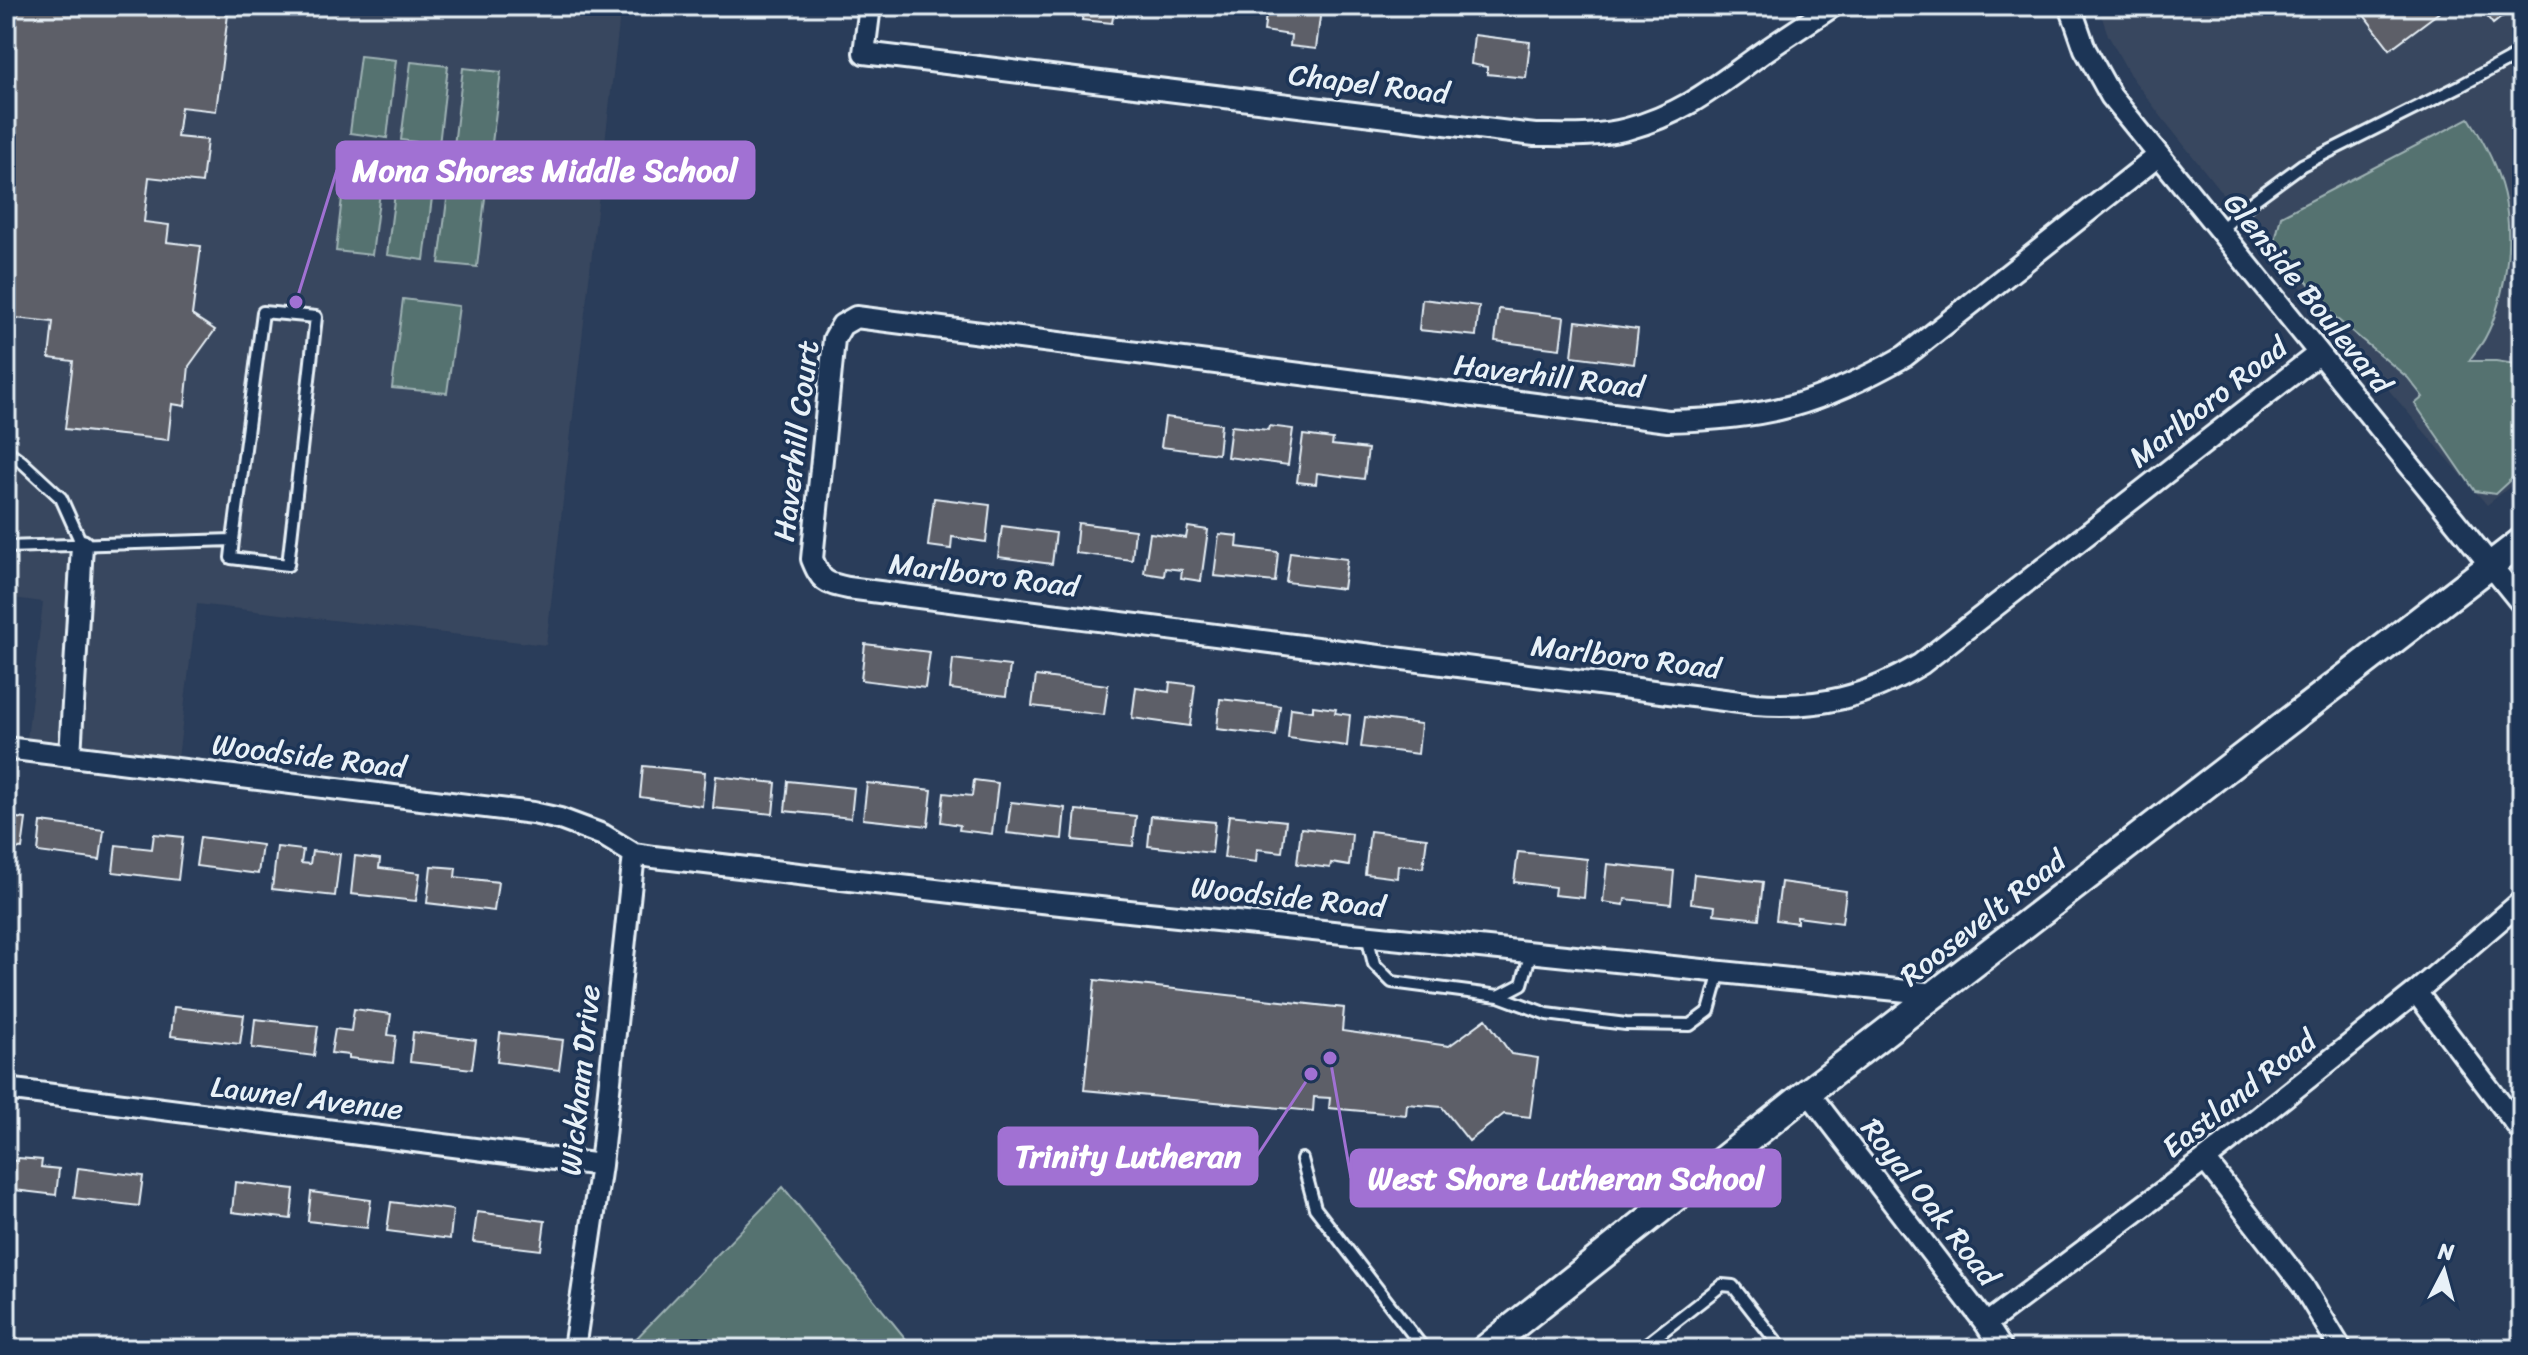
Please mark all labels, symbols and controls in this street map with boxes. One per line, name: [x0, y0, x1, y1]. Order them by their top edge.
street label: Chapel Road: [1286, 47, 1454, 121]
callout: Mona Shores Middle School: [337, 142, 754, 198]
text: Mona Shores Middle School: [351, 142, 740, 199]
street label: Glenside Boulevard: [2209, 180, 2408, 408]
street label: Marlboro Road: [2116, 321, 2302, 482]
street label: Haverhill Court: [757, 337, 835, 545]
street label: Haverhill Road: [1451, 338, 1649, 415]
street label: Marlboro Road: [886, 537, 1084, 614]
street label: Marlboro Road: [1528, 619, 1726, 696]
street label: Woodside Road: [209, 717, 411, 795]
street label: Roosevelt Road: [1888, 834, 2080, 1001]
street label: Woodside Road: [1188, 860, 1390, 934]
street label: Wickham Drive: [543, 982, 617, 1178]
street label: Eastland Road: [2149, 1014, 2331, 1173]
street label: Lawnel Avenue: [208, 1059, 406, 1137]
street label: Royal Oak Road: [1846, 1105, 2015, 1300]
callout: Trinity Lutheran: [999, 1128, 1257, 1184]
text: Trinity Lutheran: [1015, 1128, 1242, 1185]
callout: West Shore Lutheran School: [1351, 1150, 1780, 1206]
text: West Shore Lutheran School: [1368, 1150, 1766, 1207]
north arrow: [2404, 1231, 2484, 1311]
text: N: [2435, 1231, 2456, 1272]

